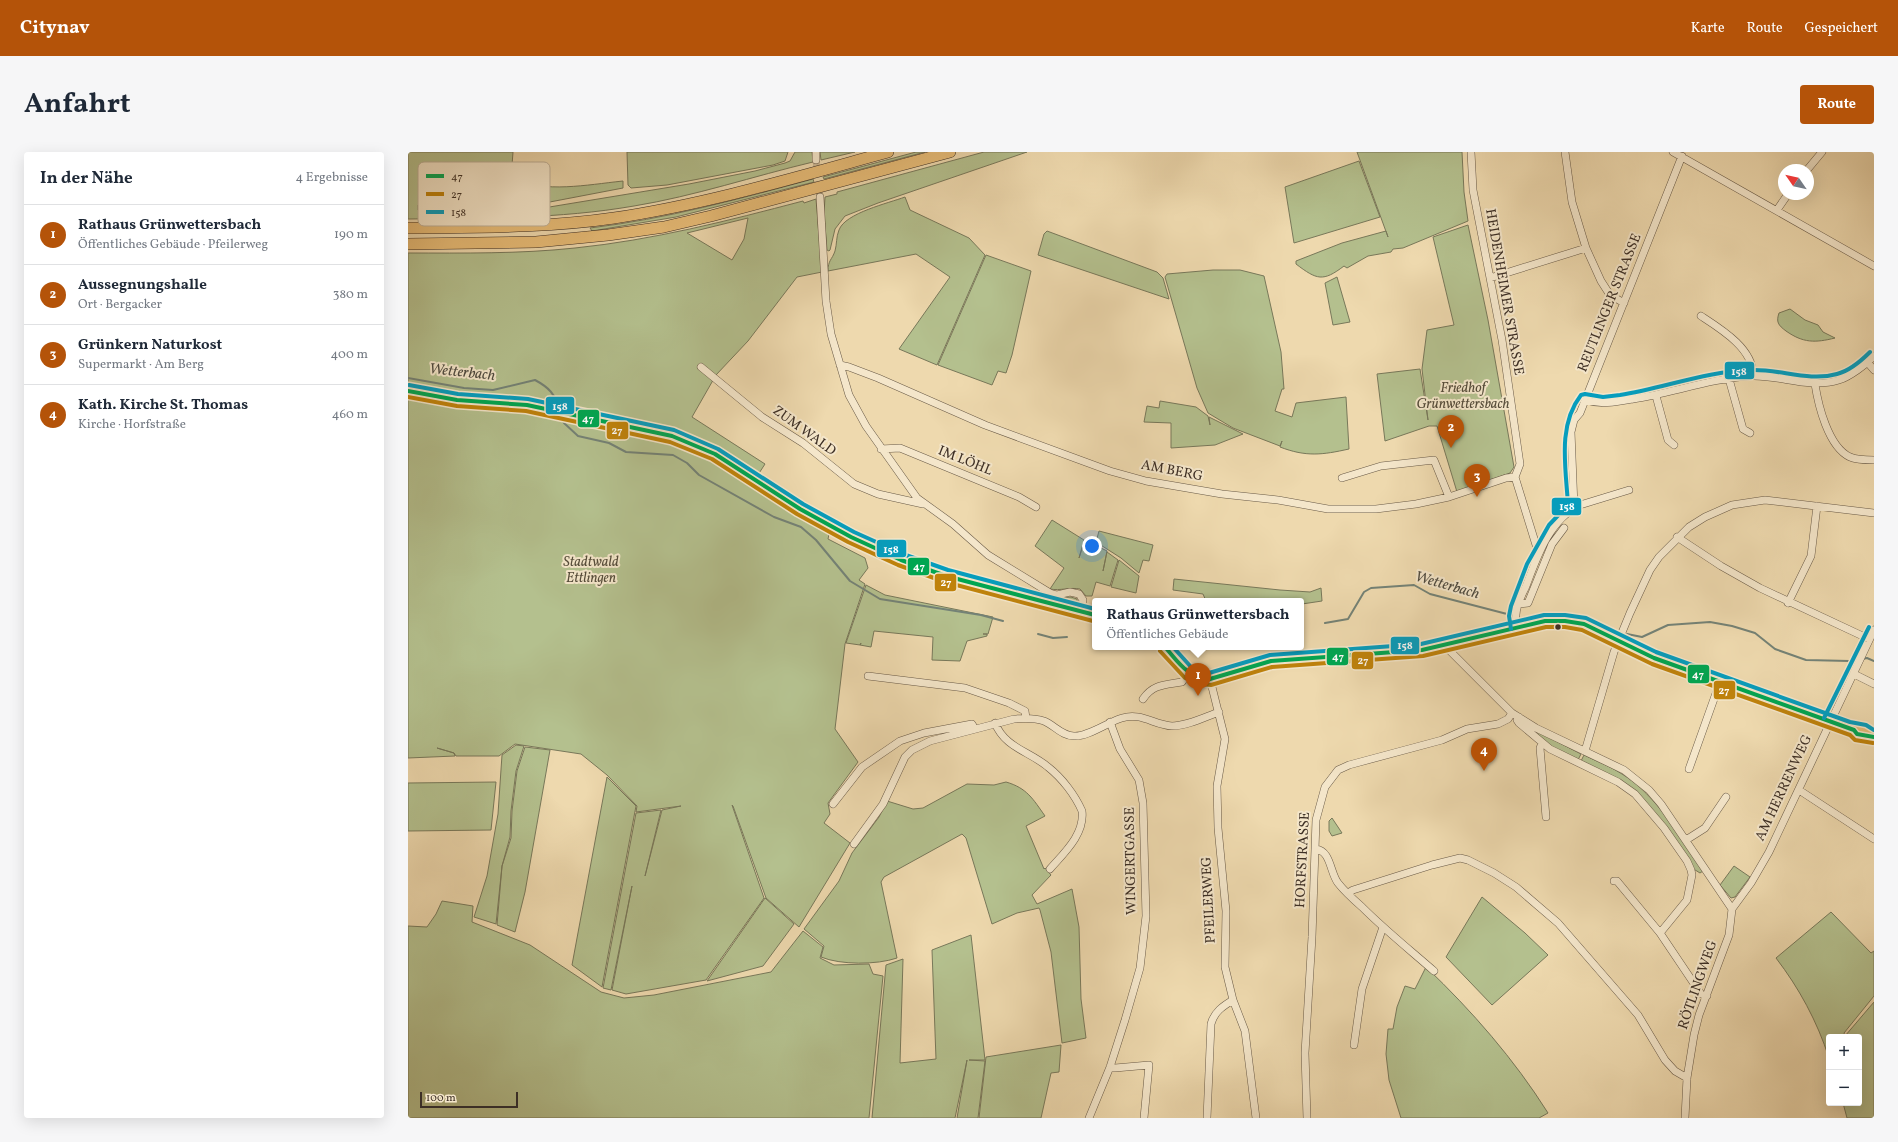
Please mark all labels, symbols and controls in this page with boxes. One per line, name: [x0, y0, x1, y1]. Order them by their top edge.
text: Citynav: [20, 15, 90, 41]
text: Karte: [1691, 19, 1725, 38]
text: Route: [1747, 19, 1783, 38]
text: Gespeichert: [1805, 19, 1878, 38]
text: Anfahrt: [24, 85, 131, 124]
button: Route: [1800, 85, 1874, 124]
legend: [418, 162, 550, 226]
north arrow: [1778, 164, 1814, 200]
text: In der Nähe: [40, 167, 133, 190]
text: 4 Ergebnisse: [295, 169, 368, 187]
text: 47: [451, 170, 463, 185]
text: 27: [451, 188, 462, 203]
text: 158: [451, 206, 467, 221]
street label: HEIDENHEIMER STRASSE: [1480, 207, 1528, 377]
text: Rathaus Grünwettersbach: [78, 215, 261, 236]
text: 1: [50, 226, 56, 244]
text: 190 m: [334, 226, 368, 244]
street label: REUTLINGER STRASSE: [1574, 231, 1646, 375]
text: Öffentliches Gebäude · Pfeilerweg: [78, 236, 268, 254]
text: Aussegnungshalle: [78, 275, 207, 296]
text: 2: [50, 286, 56, 304]
text: 380 m: [333, 286, 368, 304]
text: Ort · Bergacker: [78, 296, 162, 314]
text: Grünkern Naturkost: [78, 335, 222, 356]
text: 3: [50, 346, 56, 364]
text: 400 m: [331, 346, 368, 364]
text: Supermarkt · Am Berg: [78, 356, 204, 374]
water label: Wetterbach: [428, 359, 496, 387]
line badge: 158: [1724, 361, 1755, 380]
text: 158: [1731, 365, 1747, 380]
park label: Friedhof Grünwettersbach: [1417, 379, 1509, 414]
text: Kath. Kirche St. Thomas: [78, 395, 248, 416]
line badge: 158: [545, 396, 575, 415]
text: 158: [552, 400, 568, 415]
street label: ZUM WALD: [768, 401, 840, 461]
text: 4: [49, 406, 57, 424]
text: 460 m: [332, 406, 368, 424]
line badge: 47: [577, 409, 600, 428]
text: 47: [582, 412, 594, 427]
pin: 2: [1438, 415, 1464, 448]
text: Kirche · Horfstraße: [78, 416, 186, 434]
line badge: 27: [606, 421, 629, 440]
text: 27: [612, 424, 622, 439]
street label: IM LÖHL: [935, 441, 995, 481]
street label: AM BERG: [1139, 456, 1205, 486]
pin: 3: [1464, 464, 1490, 497]
line badge: 158: [1551, 497, 1582, 516]
text: 158: [1559, 500, 1575, 515]
your location: [1082, 536, 1102, 556]
line badge: 158: [876, 539, 907, 558]
text: 158: [883, 543, 899, 558]
park label: Stadtwald Ettlingen: [563, 553, 619, 588]
line badge: 47: [907, 557, 930, 576]
text: 47: [913, 560, 925, 575]
water label: Wetterbach: [1412, 567, 1482, 605]
line badge: 27: [934, 573, 957, 592]
text: 27: [941, 576, 951, 591]
popup: [1092, 598, 1304, 650]
text: Rathaus Grünwettersbach: [1106, 605, 1290, 626]
unlabelled marker: [1553, 622, 1563, 632]
text: Öffentliches Gebäude: [1106, 626, 1228, 644]
line badge: 158: [1390, 636, 1420, 655]
text: 158: [1397, 639, 1413, 654]
line badge: 47: [1326, 647, 1349, 666]
text: 47: [1332, 650, 1344, 665]
line badge: 27: [1351, 651, 1374, 670]
text: 27: [1358, 654, 1368, 669]
pin: 1: [1185, 663, 1211, 696]
line badge: 47: [1687, 664, 1710, 684]
text: 47: [1692, 668, 1704, 683]
line badge: 27: [1713, 680, 1736, 700]
text: 27: [1719, 684, 1729, 699]
street label: AM HERRENWEG: [1751, 732, 1817, 844]
pin: 4: [1471, 738, 1497, 771]
street label: WINGERTGASSE: [1121, 807, 1141, 915]
street label: HORFSTRASSE: [1291, 811, 1315, 909]
street label: PFEILERWEG: [1197, 856, 1221, 944]
street label: RÖTLINGWEG: [1674, 938, 1722, 1032]
map controls: [1826, 1034, 1862, 1106]
button: +: [1826, 1034, 1862, 1070]
button: −: [1826, 1070, 1862, 1106]
scale bar: [420, 1090, 518, 1109]
text: 100 m: [426, 1091, 456, 1106]

